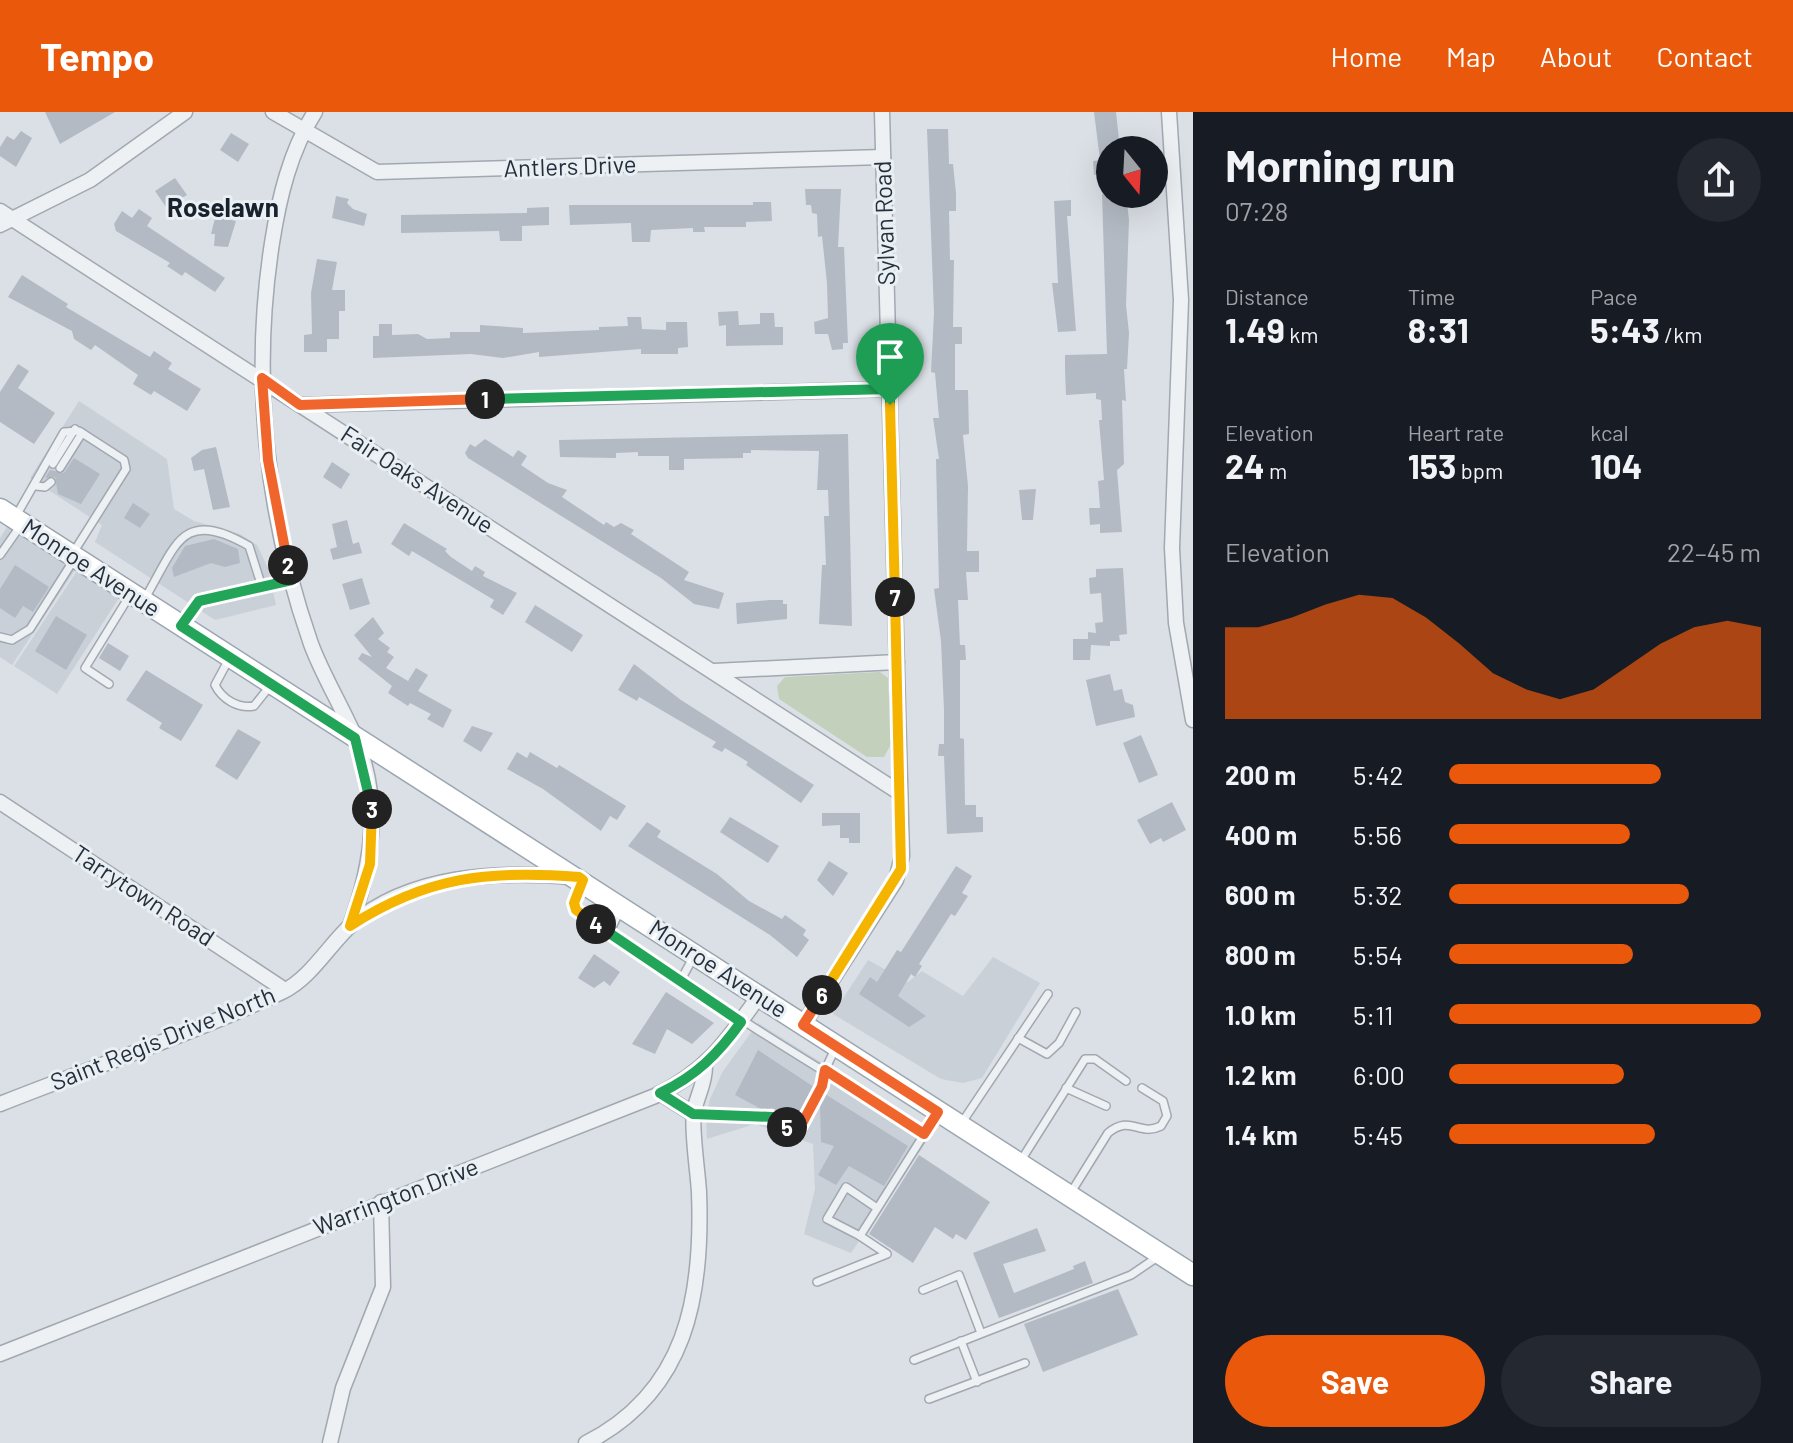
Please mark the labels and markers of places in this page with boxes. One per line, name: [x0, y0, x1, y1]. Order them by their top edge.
pin: [856, 323, 924, 405]
pin: 1: [465, 379, 505, 419]
pin: 2: [268, 545, 308, 585]
pin: 7: [875, 577, 915, 617]
pin: 3: [352, 789, 392, 829]
pin: 4: [576, 904, 616, 944]
pin: 6: [802, 975, 842, 1015]
pin: 5: [767, 1107, 807, 1147]

